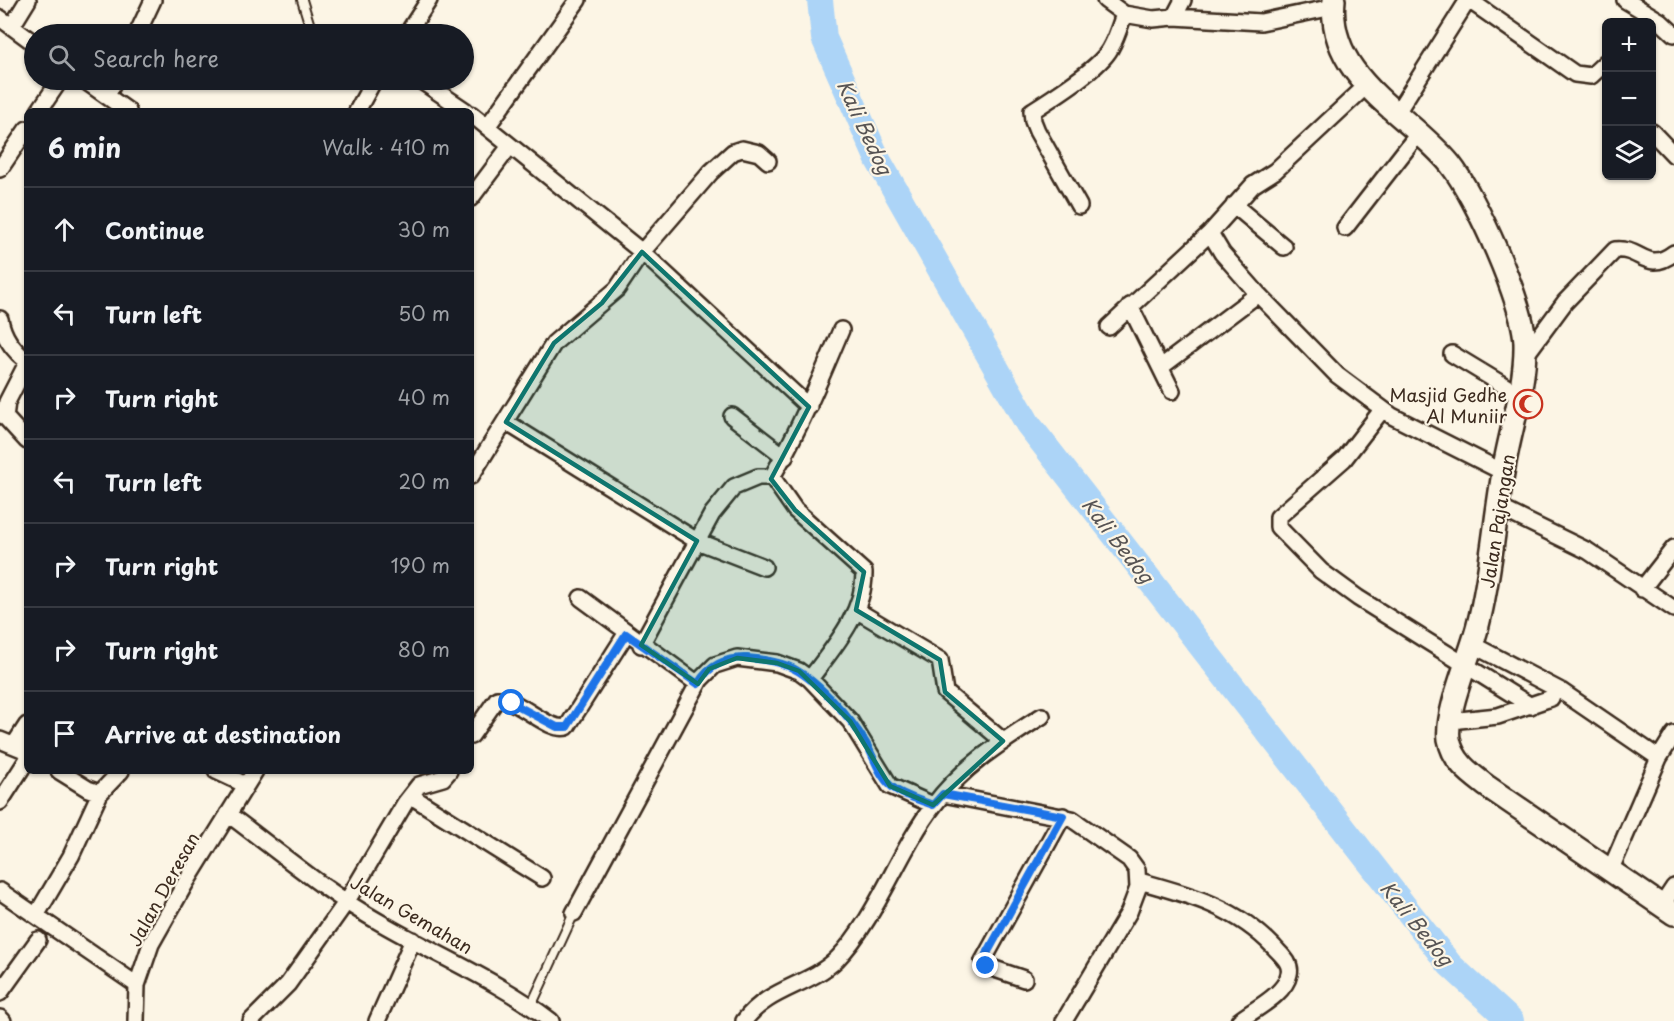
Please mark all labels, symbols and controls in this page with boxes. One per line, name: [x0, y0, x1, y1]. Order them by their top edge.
map controls: [1602, 18, 1656, 180]
button: +: [1602, 18, 1656, 72]
search box: [24, 24, 474, 90]
icon: search: [45, 41, 78, 74]
text: Search here: [93, 41, 219, 74]
button: −: [1602, 72, 1656, 126]
water label: Kali Bedog: [830, 75, 901, 181]
button: layers: [1602, 126, 1656, 180]
text: 6 min: [48, 128, 121, 167]
text: Walk · 410 m: [322, 132, 450, 162]
icon: ahead: [48, 213, 81, 246]
text: Continue: [105, 213, 204, 246]
text: 30 m: [397, 214, 450, 244]
icon: left: [48, 297, 81, 330]
text: Turn left: [105, 297, 202, 330]
text: 50 m: [398, 298, 450, 328]
icon: right: [48, 381, 81, 414]
text: Turn right: [105, 381, 218, 414]
place label: Masjid Gedhe Al Muniir: [1390, 381, 1508, 429]
text: 40 m: [398, 382, 450, 412]
mosque icon: Masjid Gedhe Al Muniir: [1512, 388, 1544, 420]
street label: Jalan Pajangan: [1473, 452, 1521, 590]
icon: left: [48, 465, 81, 498]
text: Turn left: [105, 465, 202, 498]
text: 20 m: [398, 466, 450, 496]
water label: Kali Bedog: [1075, 491, 1162, 591]
icon: right: [48, 549, 81, 582]
text: Turn right: [105, 549, 218, 582]
text: 190 m: [391, 550, 450, 580]
icon: right: [48, 633, 81, 666]
text: Turn right: [105, 633, 218, 666]
text: 80 m: [398, 634, 450, 664]
route start: [498, 689, 524, 715]
icon: arrive: [48, 717, 81, 750]
text: Arrive at destination: [105, 717, 341, 750]
street label: Jalan Deresan: [120, 827, 206, 951]
street label: Jalan Gemahan: [346, 868, 478, 960]
water label: Kali Bedog: [1373, 874, 1462, 973]
route end: [972, 952, 998, 978]

